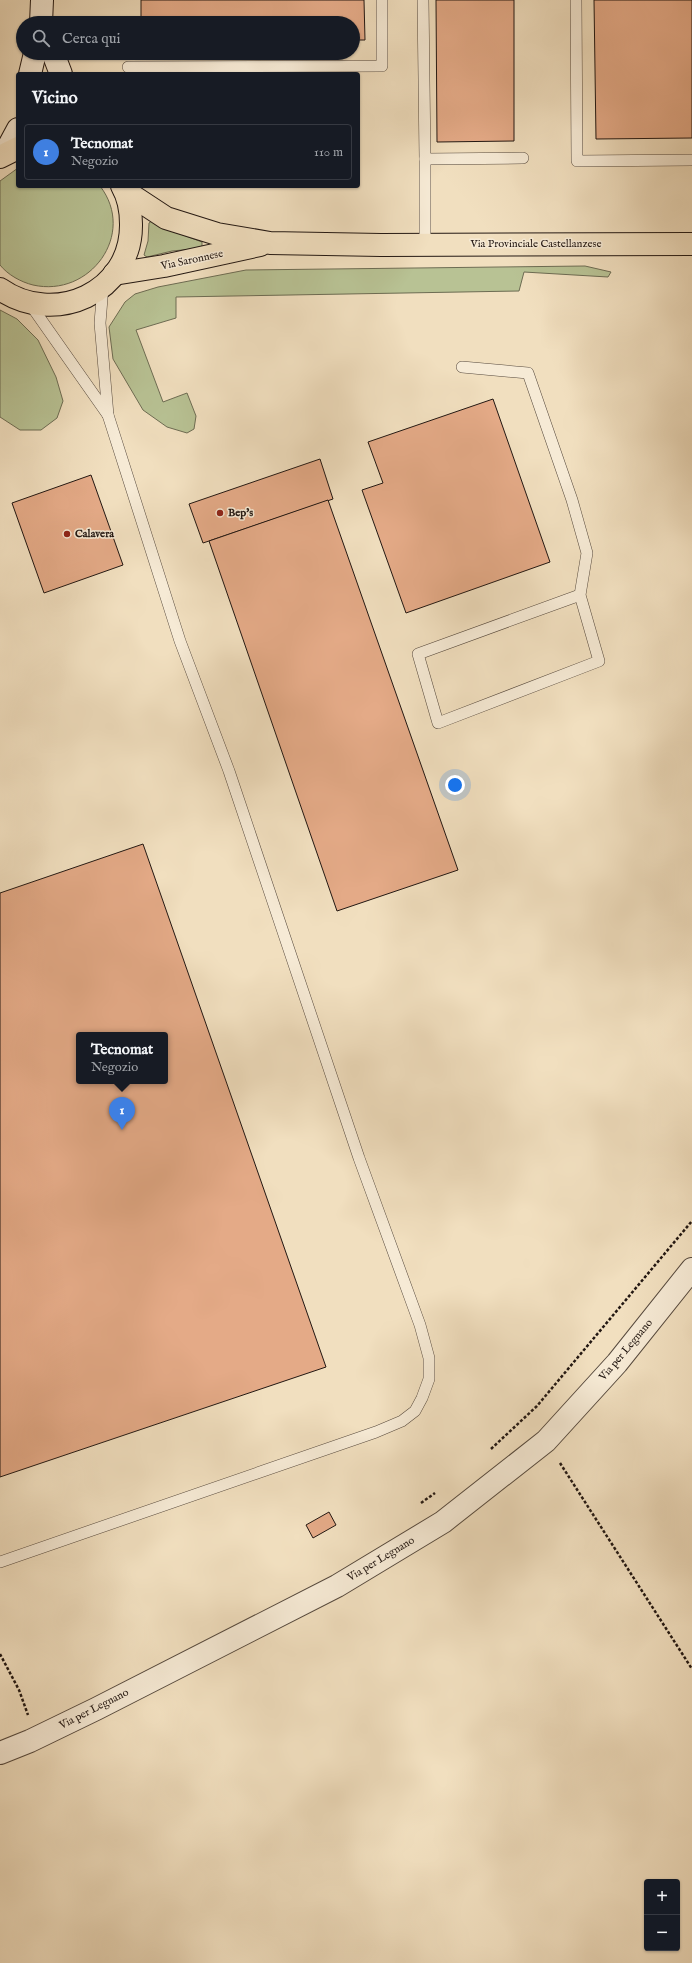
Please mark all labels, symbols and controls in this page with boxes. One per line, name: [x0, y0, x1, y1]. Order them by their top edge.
search box: [16, 16, 360, 60]
icon: search: [30, 27, 52, 49]
text: Cerca qui: [62, 29, 121, 48]
text: Vicino: [32, 88, 78, 109]
text: Tecnomat: [71, 134, 133, 153]
text: 1: [44, 144, 48, 161]
text: 110 m: [314, 144, 343, 161]
text: Negozio: [71, 153, 118, 170]
street label: Via Provinciale Castellanzese: [469, 237, 602, 251]
street label: Via Saronnese: [159, 247, 224, 274]
place label: Bep's: [228, 506, 253, 520]
marker: Bep's: [215, 508, 225, 518]
place label: Calavera: [75, 527, 114, 541]
marker: Calavera: [62, 529, 72, 539]
your location: [445, 775, 465, 795]
popup: [76, 1032, 168, 1084]
text: Tecnomat: [91, 1040, 153, 1059]
text: Negozio: [91, 1059, 138, 1076]
pin: 1: [109, 1097, 135, 1130]
street label: Via per Legnano: [596, 1316, 656, 1384]
street label: Via per Legnano: [344, 1533, 417, 1585]
street label: Via per Legnano: [56, 1685, 131, 1733]
map controls: [644, 1879, 680, 1951]
button: +: [644, 1879, 680, 1915]
button: −: [644, 1915, 680, 1951]

